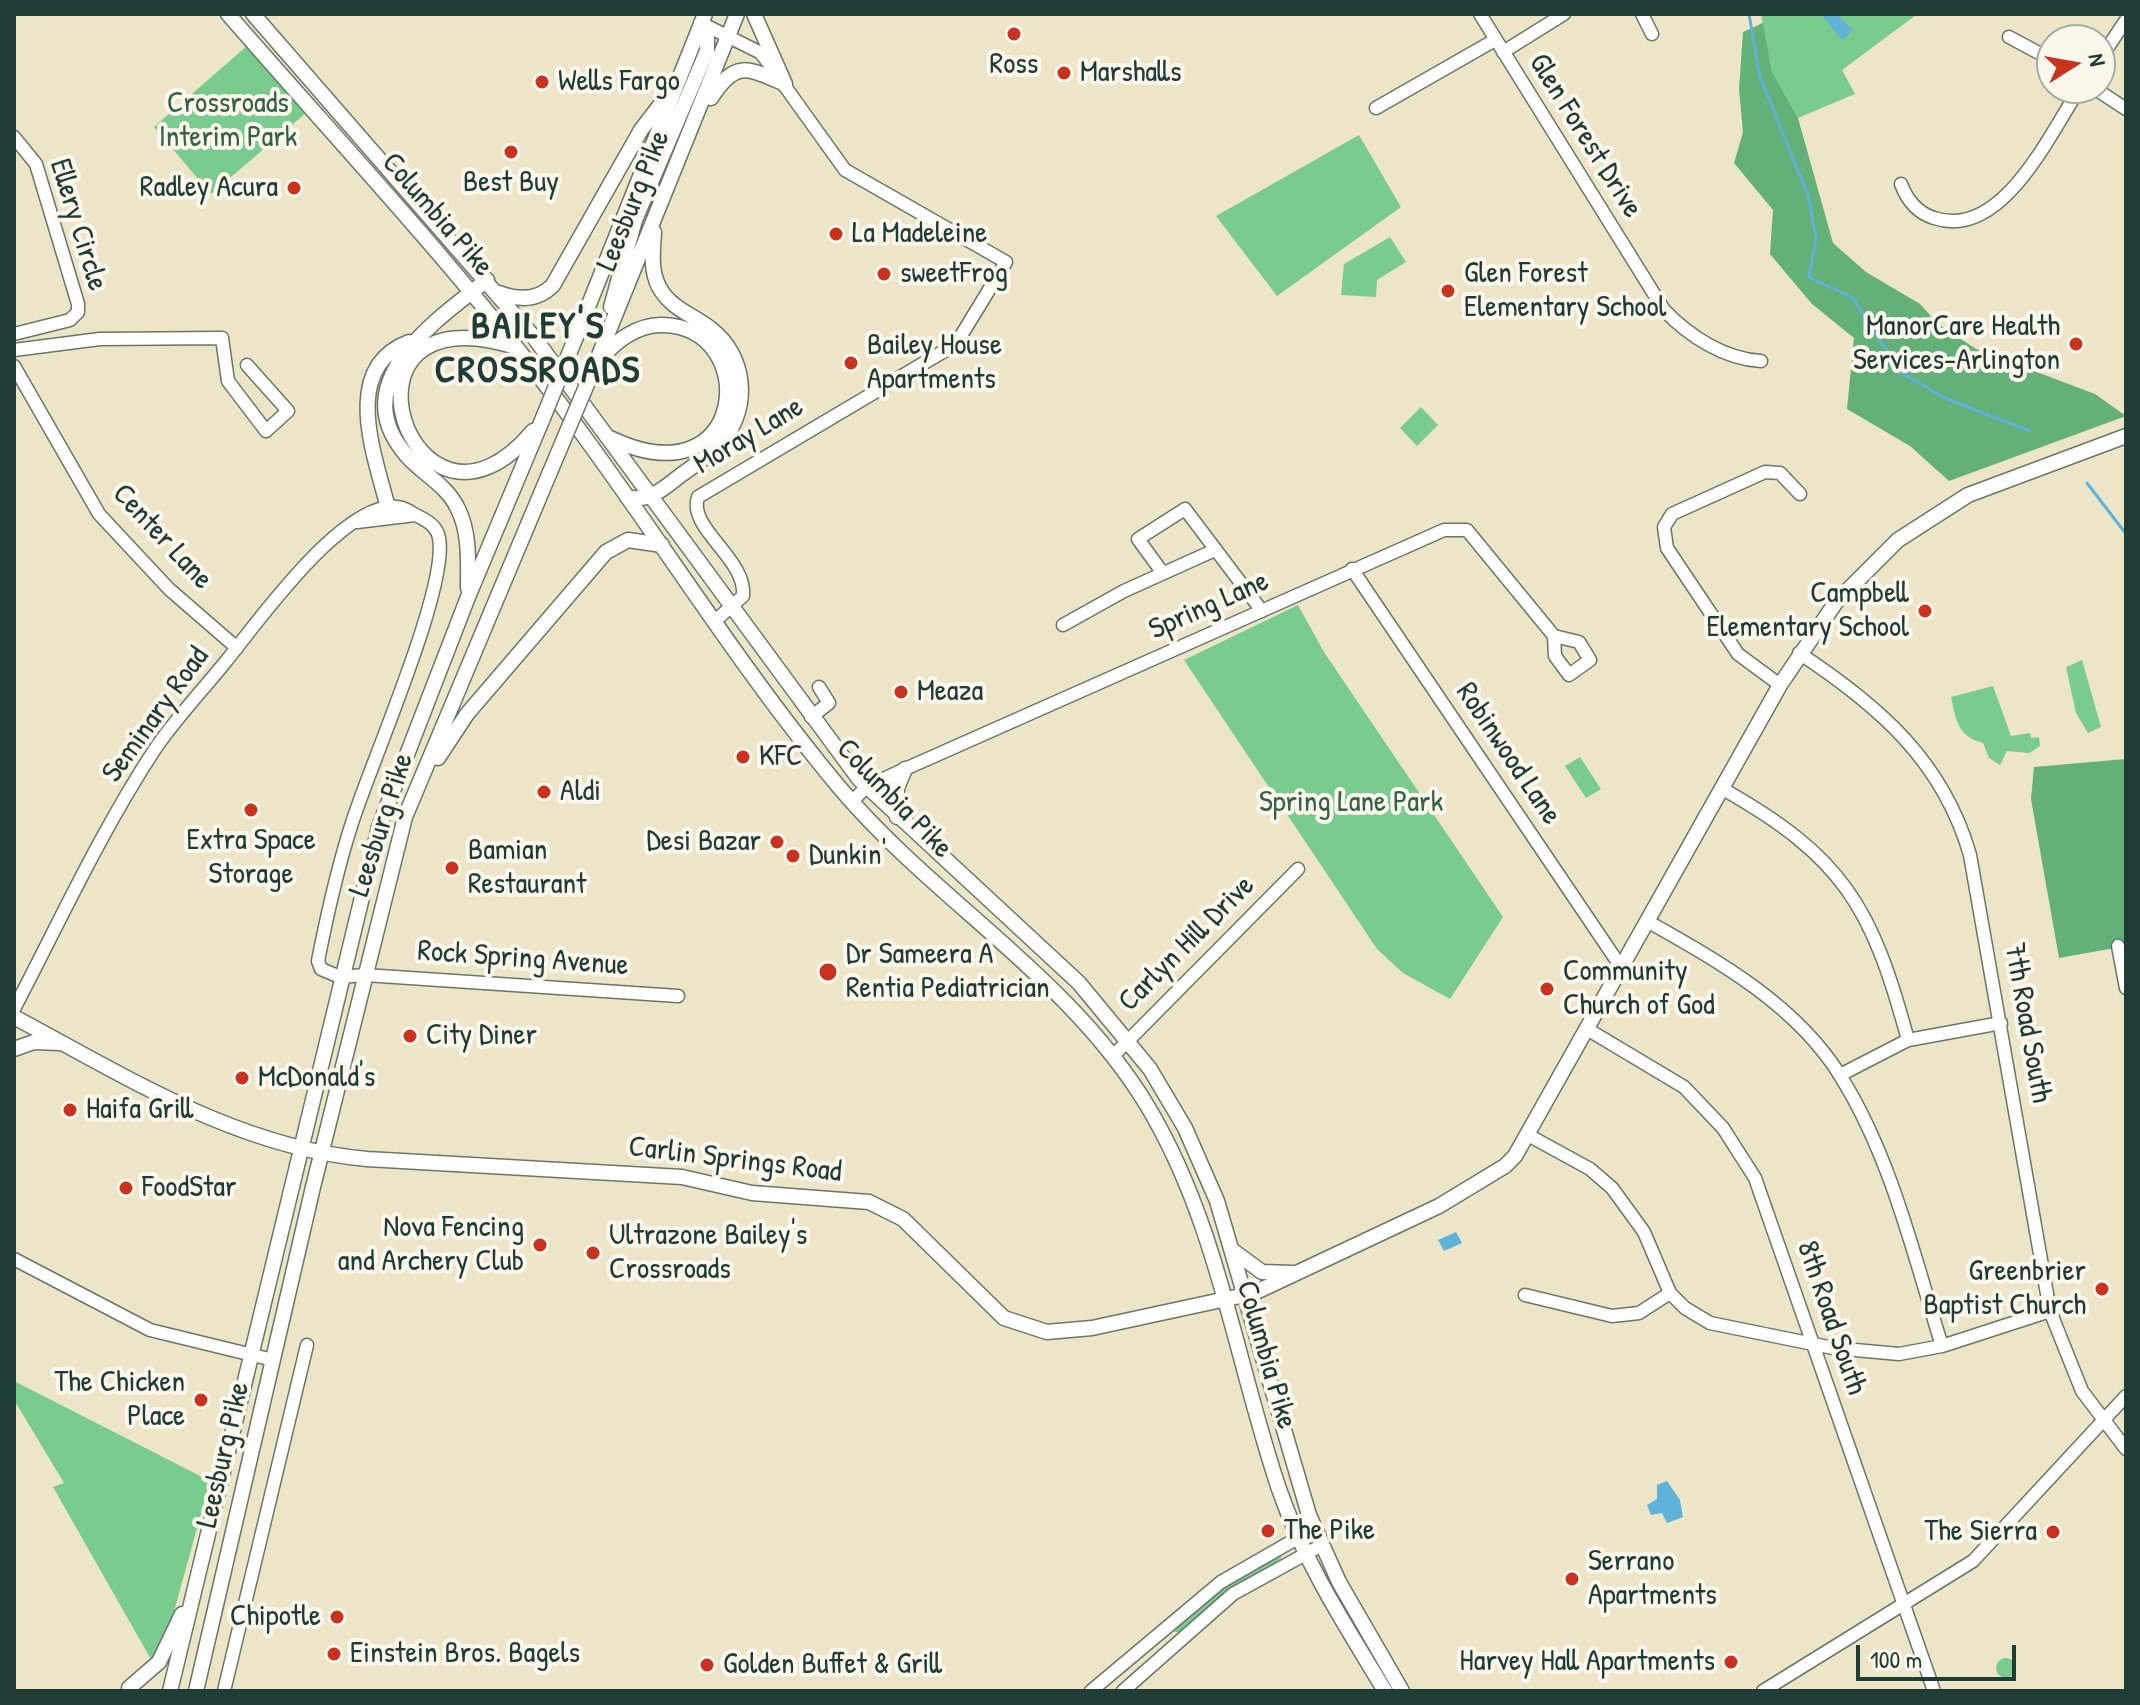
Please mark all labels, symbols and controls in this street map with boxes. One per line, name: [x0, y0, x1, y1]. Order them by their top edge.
north arrow: [2036, 24, 2116, 104]
marker: Ross: [1005, 25, 1023, 43]
place label: Ross: [990, 47, 1038, 83]
street label: Glen Forest Drive: [1520, 47, 1650, 225]
text: N: [2082, 51, 2113, 68]
place label: Marshalls: [1080, 55, 1182, 91]
place label: Wells Fargo: [558, 64, 680, 100]
marker: Marshalls: [1055, 64, 1073, 82]
marker: Wells Fargo: [533, 73, 551, 91]
park label: Crossroads Interim Park: [159, 86, 297, 156]
street label: Leesburg Pike: [590, 126, 678, 276]
marker: Best Buy: [502, 143, 520, 161]
street label: Columbia Pike: [373, 146, 501, 284]
street label: Ellery Circle: [41, 155, 115, 295]
place label: Best Buy: [463, 165, 559, 201]
place label: Radley Acura: [140, 170, 278, 206]
marker: Radley Acura: [285, 179, 303, 197]
place label: La Madeleine: [852, 216, 987, 252]
marker: La Madeleine: [827, 225, 845, 243]
place label: sweetFrog: [900, 256, 1008, 292]
place label: Glen Forest Elementary School: [1464, 256, 1666, 326]
marker: sweetFrog: [875, 265, 893, 283]
marker: Glen Forest Elementary School: [1439, 282, 1457, 300]
district label: BAILEY'S CROSSROADS: [435, 305, 641, 394]
place label: ManorCare Health Services-Arlington: [1853, 309, 2060, 380]
place label: Bailey House Apartments: [867, 328, 1002, 398]
marker: ManorCare Health Services-Arlington: [2067, 335, 2085, 353]
marker: Bailey House Apartments: [842, 354, 860, 372]
street label: Moray Lane: [688, 389, 810, 483]
street label: Center Lane: [104, 477, 220, 597]
street label: Spring Lane: [1144, 564, 1274, 648]
place label: Campbell Elementary School: [1707, 576, 1909, 646]
marker: Campbell Elementary School: [1916, 602, 1934, 620]
street label: Seminary Road: [95, 640, 217, 790]
place label: Meaza: [917, 674, 983, 710]
street label: Robinwood Lane: [1447, 676, 1569, 832]
marker: Meaza: [892, 683, 910, 701]
street label: Columbia Pike: [828, 732, 960, 866]
place label: KFC: [759, 739, 802, 775]
marker: KFC: [734, 748, 752, 766]
street label: Leesburg Pike: [342, 749, 422, 901]
place label: Aldi: [560, 774, 601, 810]
marker: Aldi: [535, 783, 553, 801]
park label: Spring Lane Park: [1259, 785, 1443, 821]
marker: Extra Space Storage: [242, 801, 260, 819]
place label: Extra Space Storage: [186, 823, 316, 894]
place label: Desi Bazar: [647, 824, 761, 860]
place label: Bamian Restaurant: [468, 833, 586, 904]
marker: Desi Bazar: [768, 833, 786, 851]
place label: Dunkin': [809, 838, 886, 874]
marker: Dunkin': [784, 847, 802, 865]
marker: Bamian Restaurant: [443, 859, 461, 877]
street label: Carlyn Hill Drive: [1111, 868, 1263, 1020]
street label: Rock Spring Avenue: [416, 934, 630, 984]
place label: Dr Sameera A Rentia Pediatrician: [846, 937, 1050, 1008]
street label: 7th Road South: [1995, 940, 2059, 1106]
place label: Community Church of God: [1563, 954, 1715, 1024]
marker: Dr Sameera A Rentia Pediatrician: [817, 961, 839, 983]
marker: Community Church of God: [1538, 980, 1556, 998]
place label: City Diner: [426, 1018, 537, 1054]
marker: City Diner: [401, 1027, 419, 1045]
place label: McDonald's: [258, 1060, 375, 1096]
marker: McDonald's: [233, 1069, 251, 1087]
place label: Haifa Grill: [86, 1092, 194, 1128]
marker: Haifa Grill: [61, 1101, 79, 1119]
street label: Carlin Springs Road: [626, 1129, 844, 1191]
place label: FoodStar: [142, 1170, 237, 1206]
marker: FoodStar: [117, 1179, 135, 1197]
place label: Nova Fencing and Archery Club: [338, 1210, 524, 1280]
place label: Ultrazone Bailey's Crossroads: [609, 1218, 807, 1288]
marker: Nova Fencing and Archery Club: [531, 1236, 549, 1254]
street label: 8th Road South: [1788, 1237, 1874, 1399]
marker: Ultrazone Bailey's Crossroads: [584, 1244, 602, 1262]
place label: Greenbrier Baptist Church: [1924, 1254, 2086, 1324]
street label: Columbia Pike: [1228, 1277, 1304, 1433]
marker: Greenbrier Baptist Church: [2093, 1280, 2111, 1298]
place label: The Chicken Place: [54, 1365, 185, 1436]
street label: Leesburg Pike: [190, 1379, 258, 1531]
marker: The Chicken Place: [192, 1391, 210, 1409]
place label: The Pike: [1284, 1513, 1375, 1549]
place label: The Sierra: [1924, 1514, 2037, 1550]
marker: The Pike: [1259, 1522, 1277, 1540]
marker: The Sierra: [2044, 1523, 2062, 1541]
place label: Serrano Apartments: [1588, 1544, 1717, 1614]
marker: Serrano Apartments: [1563, 1570, 1581, 1588]
place label: Chipotle: [230, 1599, 321, 1635]
marker: Chipotle: [328, 1608, 346, 1626]
scale bar: [1860, 1629, 2020, 1679]
place label: Einstein Bros. Bagels: [350, 1636, 580, 1672]
text: 100 m: [1870, 1643, 1922, 1675]
place label: Harvey Hall Apartments: [1460, 1644, 1715, 1680]
marker: Einstein Bros. Bagels: [325, 1645, 343, 1663]
place label: Golden Buffet & Grill: [723, 1647, 942, 1683]
marker: Harvey Hall Apartments: [1722, 1653, 1740, 1671]
marker: Golden Buffet & Grill: [698, 1656, 716, 1674]

